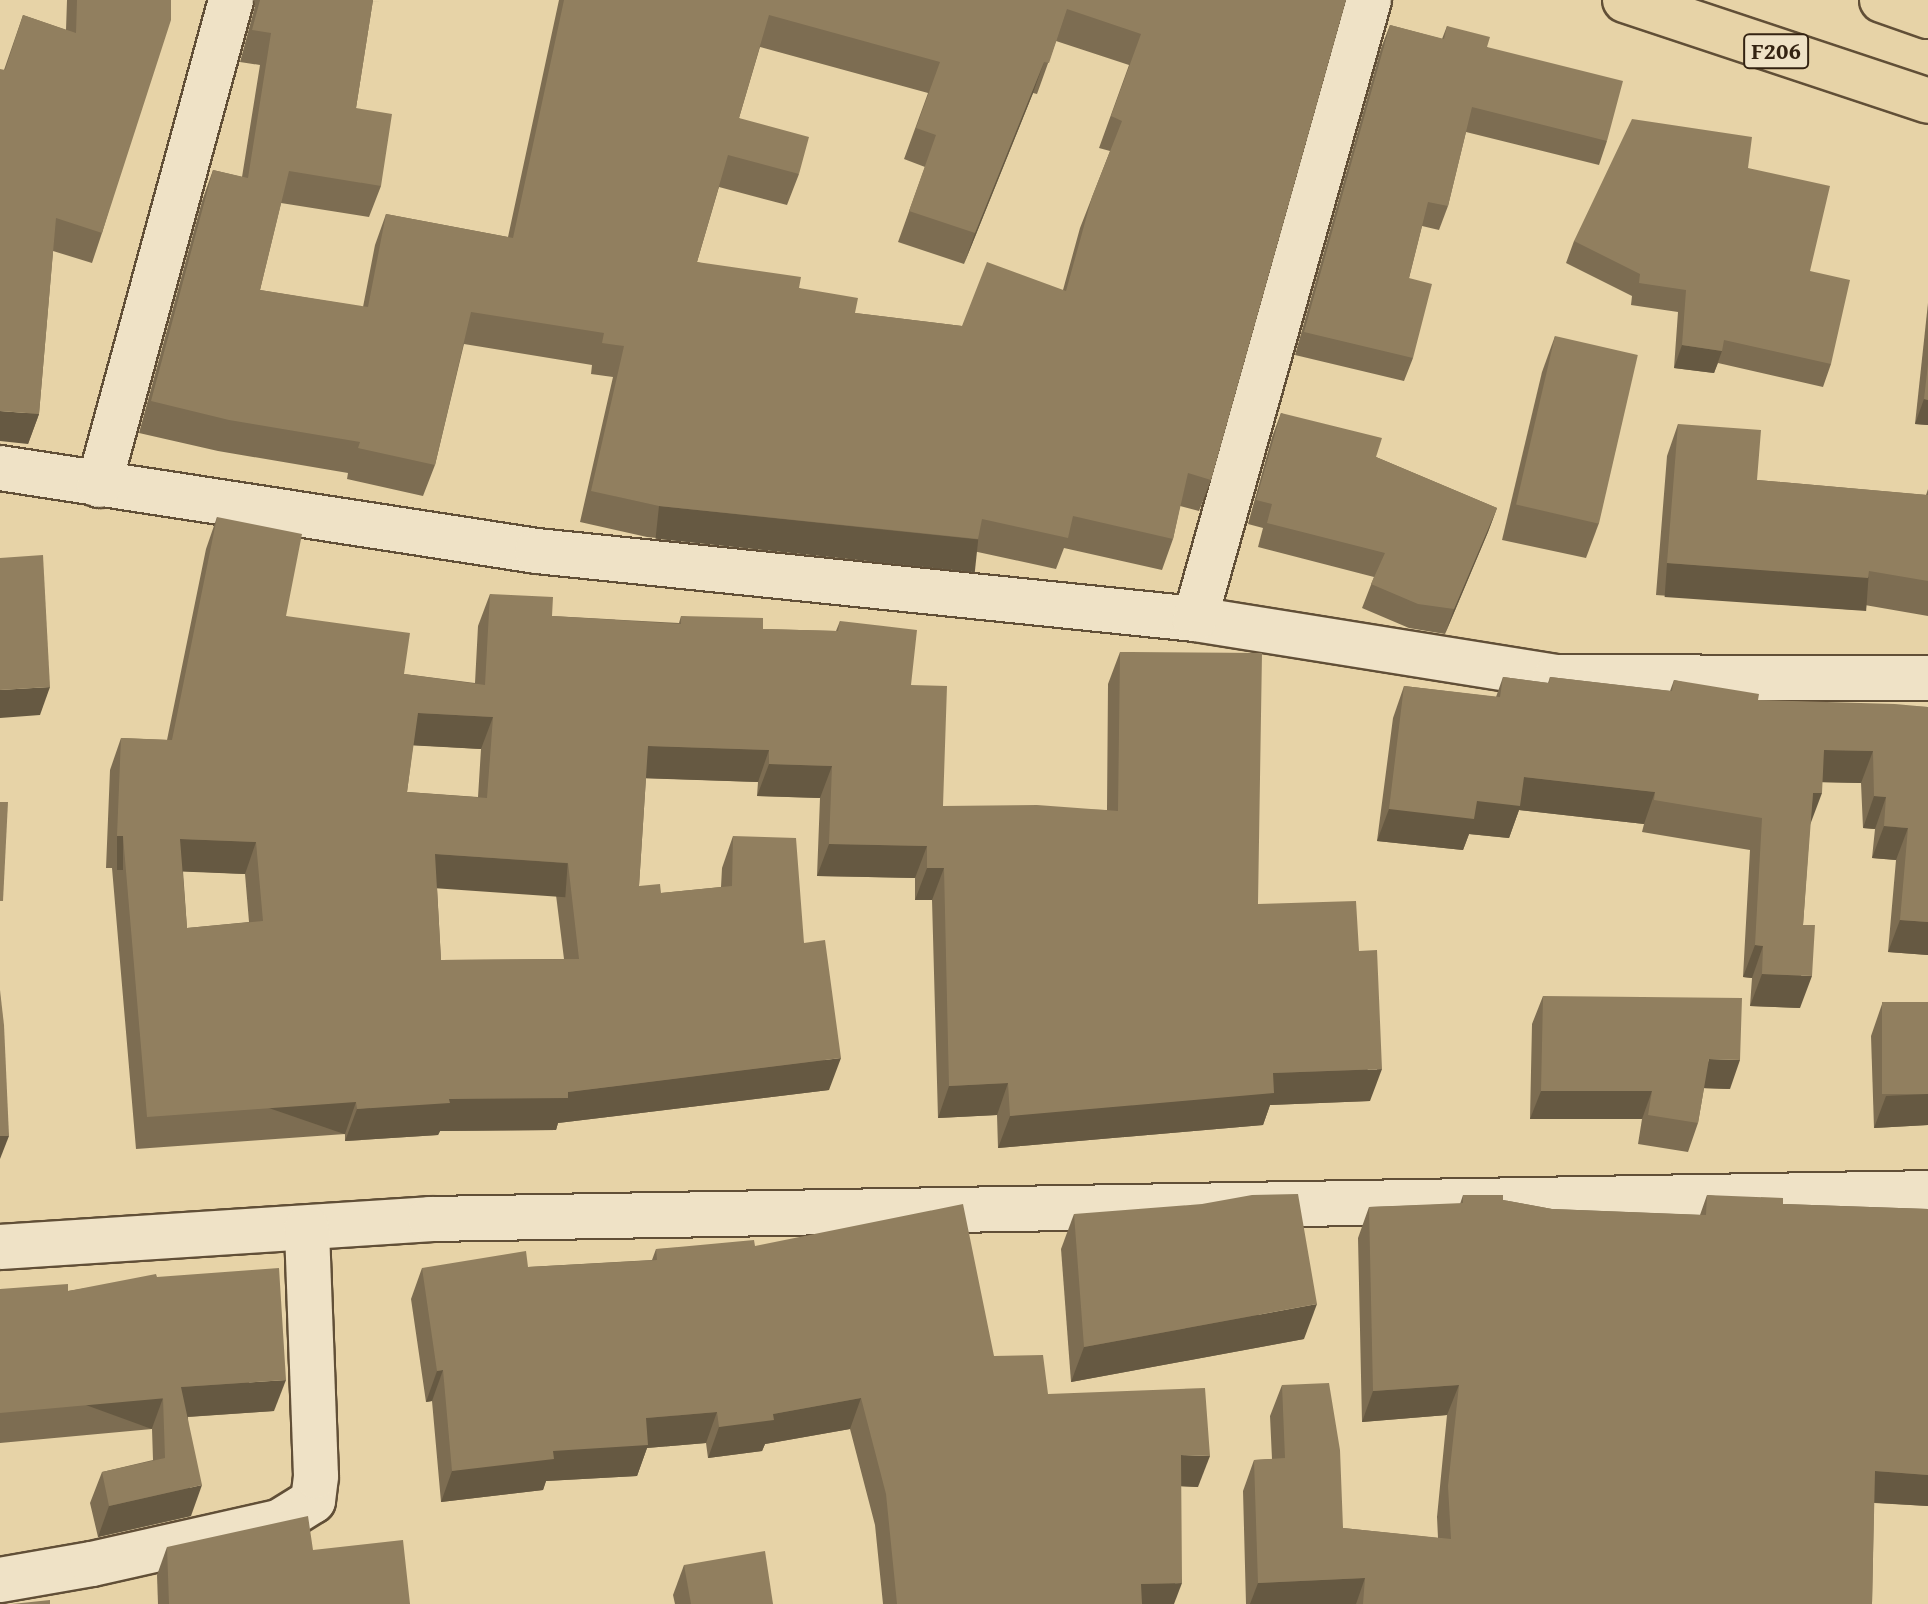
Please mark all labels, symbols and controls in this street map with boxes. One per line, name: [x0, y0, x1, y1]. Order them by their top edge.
road number: F206: [1742, 31, 1810, 71]

